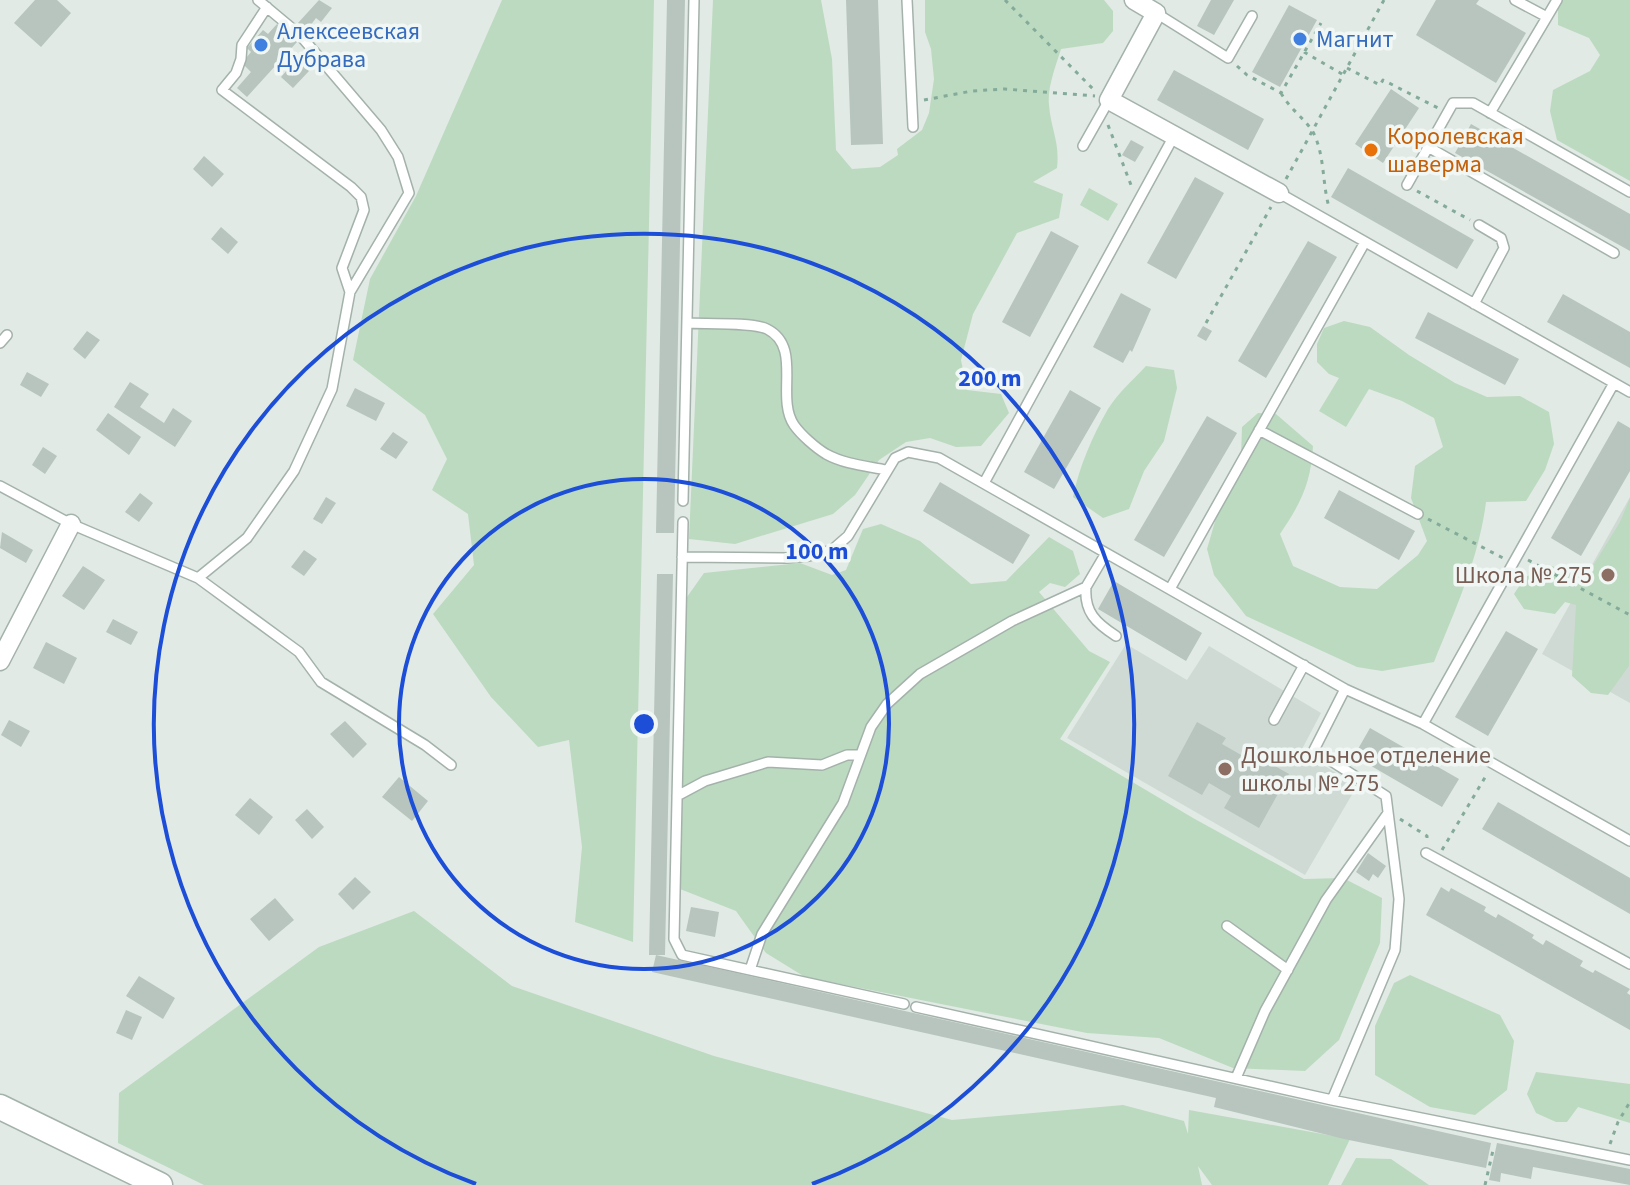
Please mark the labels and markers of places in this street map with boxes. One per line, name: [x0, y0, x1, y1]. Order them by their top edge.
place label: Алексеевская Дубрава: [277, 14, 420, 77]
place label: Магнит: [1316, 22, 1394, 57]
marker: Магнит: [1291, 30, 1309, 48]
marker: Алексеевская Дубрава: [252, 36, 270, 54]
place label: Королевская шаверма: [1387, 119, 1524, 182]
marker: Королевская шаверма: [1362, 141, 1380, 159]
place label: Школа № 275: [1455, 558, 1592, 593]
marker: Школа № 275: [1599, 566, 1617, 584]
centre of rings: [630, 710, 658, 738]
place label: Дошкольное отделение школы № 275: [1241, 738, 1491, 801]
marker: Дошкольное отделение школы № 275: [1216, 760, 1234, 778]

